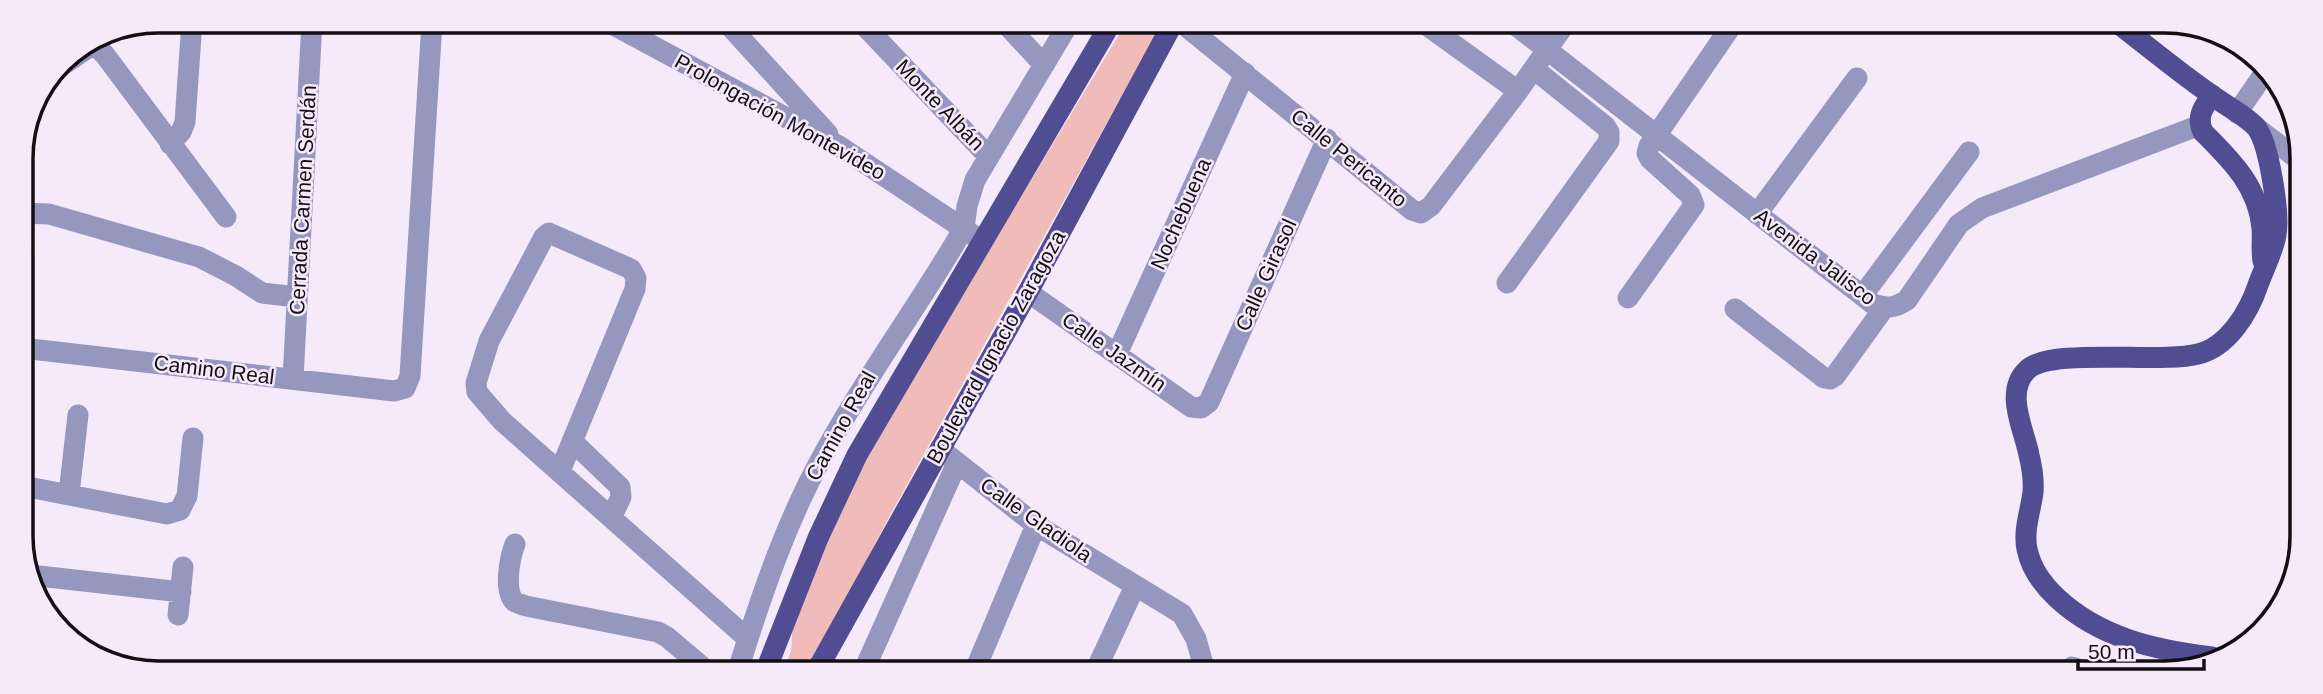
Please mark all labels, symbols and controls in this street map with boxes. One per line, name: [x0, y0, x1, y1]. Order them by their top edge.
street label: Prolongación Montevideo: [671, 49, 889, 184]
street label: Monte Albán: [892, 55, 989, 155]
street label: Cerrada Carmen Serdán: [285, 85, 320, 315]
street label: Calle Pericanto: [1287, 104, 1412, 211]
street label: Nochebuena: [1146, 154, 1215, 273]
street label: Avenida Jalisco: [1750, 204, 1880, 310]
street label: Calle Girasol: [1231, 215, 1300, 334]
street label: Boulevard Ignacio Zaragoza: [922, 226, 1069, 467]
street label: Calle Jazmín: [1058, 307, 1171, 396]
street label: Camino Real: [152, 351, 276, 388]
street label: Camino Real: [801, 367, 880, 484]
street label: Calle Gladiola: [976, 473, 1097, 567]
scale bar: [2078, 628, 2204, 672]
text: 50 m: [2088, 640, 2135, 663]

